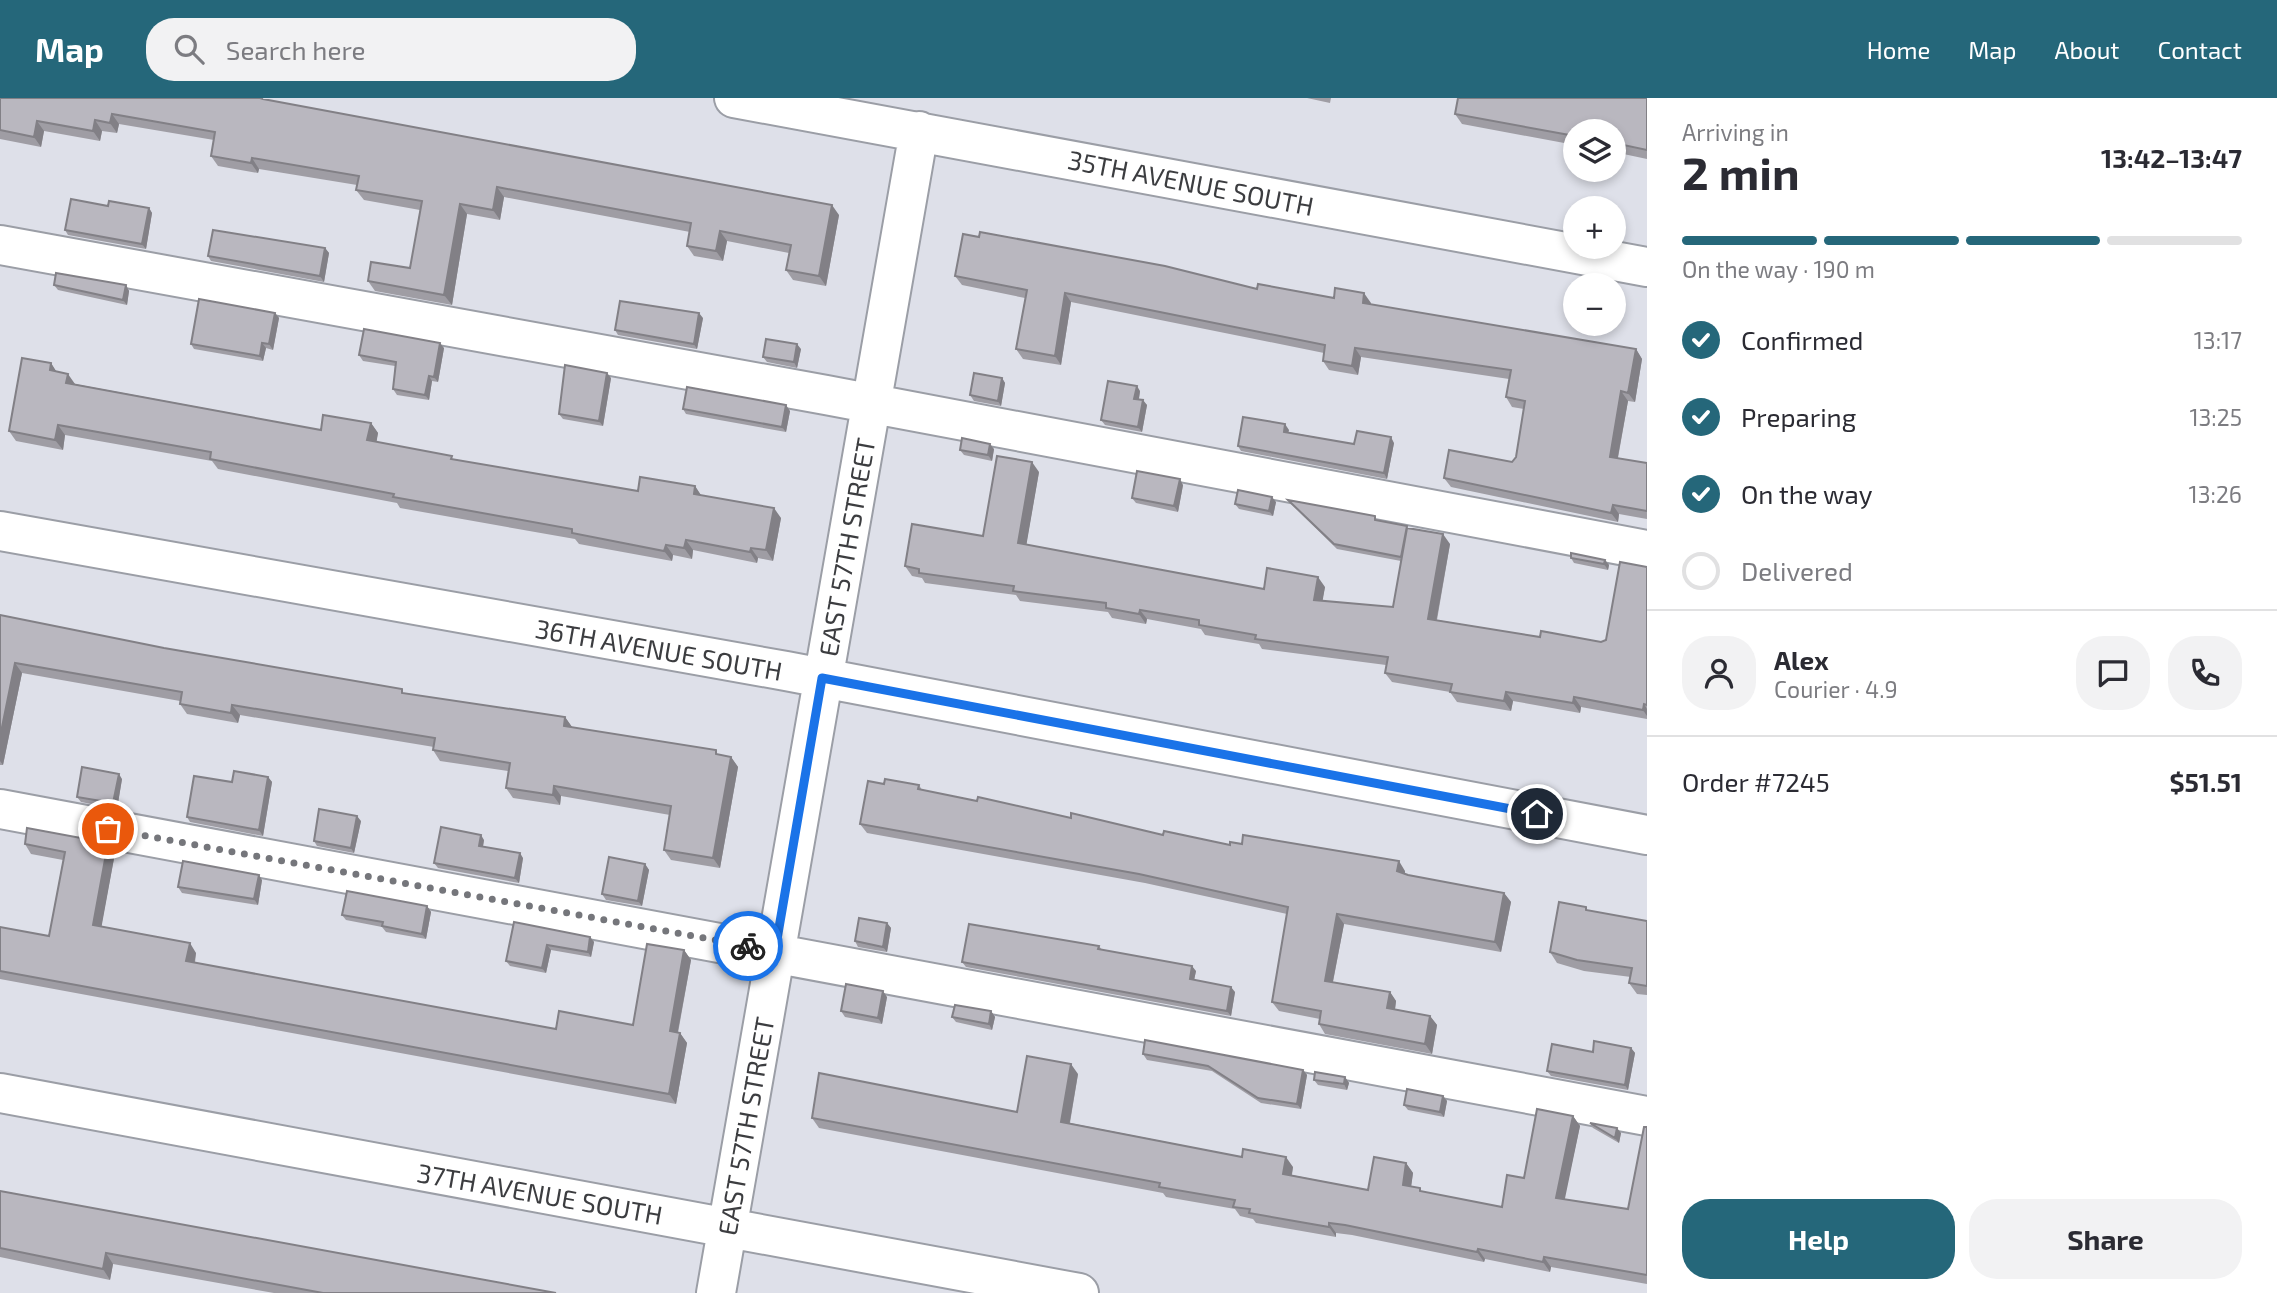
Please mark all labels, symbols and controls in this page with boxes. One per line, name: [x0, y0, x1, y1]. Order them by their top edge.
search box: [146, 18, 636, 81]
text: Map: [35, 29, 104, 69]
icon: search: [170, 30, 208, 68]
text: Search here: [226, 34, 365, 65]
text: Home: [1867, 35, 1930, 64]
text: Map: [1968, 35, 2016, 64]
text: About: [2054, 35, 2120, 64]
text: Contact: [2158, 35, 2242, 64]
text: Arriving in: [1682, 118, 1789, 146]
map controls: [1563, 119, 1626, 336]
button: layers: [1563, 119, 1626, 182]
text: 13:42–13:47: [2101, 142, 2242, 173]
street label: 35TH AVENUE SOUTH: [1066, 143, 1316, 221]
text: 2 min: [1682, 144, 1800, 199]
button: +: [1563, 196, 1626, 259]
text: On the way · 190 m: [1682, 255, 1875, 283]
button: −: [1563, 273, 1626, 336]
icon: check: [1682, 321, 1720, 359]
text: Confirmed: [1741, 324, 1864, 355]
text: 13:17: [2194, 326, 2242, 354]
icon: check: [1682, 398, 1720, 436]
text: Preparing: [1741, 401, 1856, 432]
text: 13:25: [2189, 403, 2242, 431]
street label: EAST 57TH STREET: [812, 435, 880, 659]
icon: check: [1682, 475, 1720, 513]
text: On the way: [1741, 478, 1872, 509]
text: 13:26: [2189, 480, 2242, 508]
text: Delivered: [1741, 555, 1853, 586]
street label: 36TH AVENUE SOUTH: [533, 612, 785, 686]
button: person: [1682, 636, 1756, 710]
button: chat: [2076, 636, 2150, 710]
button: phone: [2168, 636, 2242, 710]
text: Alex: [1774, 644, 1829, 675]
text: Courier · 4.9: [1774, 675, 1898, 703]
text: Order #7245: [1682, 766, 1830, 797]
text: $51.51: [2169, 766, 2242, 797]
pin: [1507, 784, 1567, 844]
icon: home: [1518, 795, 1556, 833]
pin: [78, 799, 138, 859]
icon: bag: [89, 810, 127, 848]
courier: [713, 911, 783, 981]
icon: bike: [729, 927, 767, 965]
street label: EAST 57TH STREET: [711, 1014, 779, 1238]
street label: 37TH AVENUE SOUTH: [415, 1156, 665, 1230]
button: Help: [1682, 1199, 1955, 1279]
button: Share: [1969, 1199, 2242, 1279]

